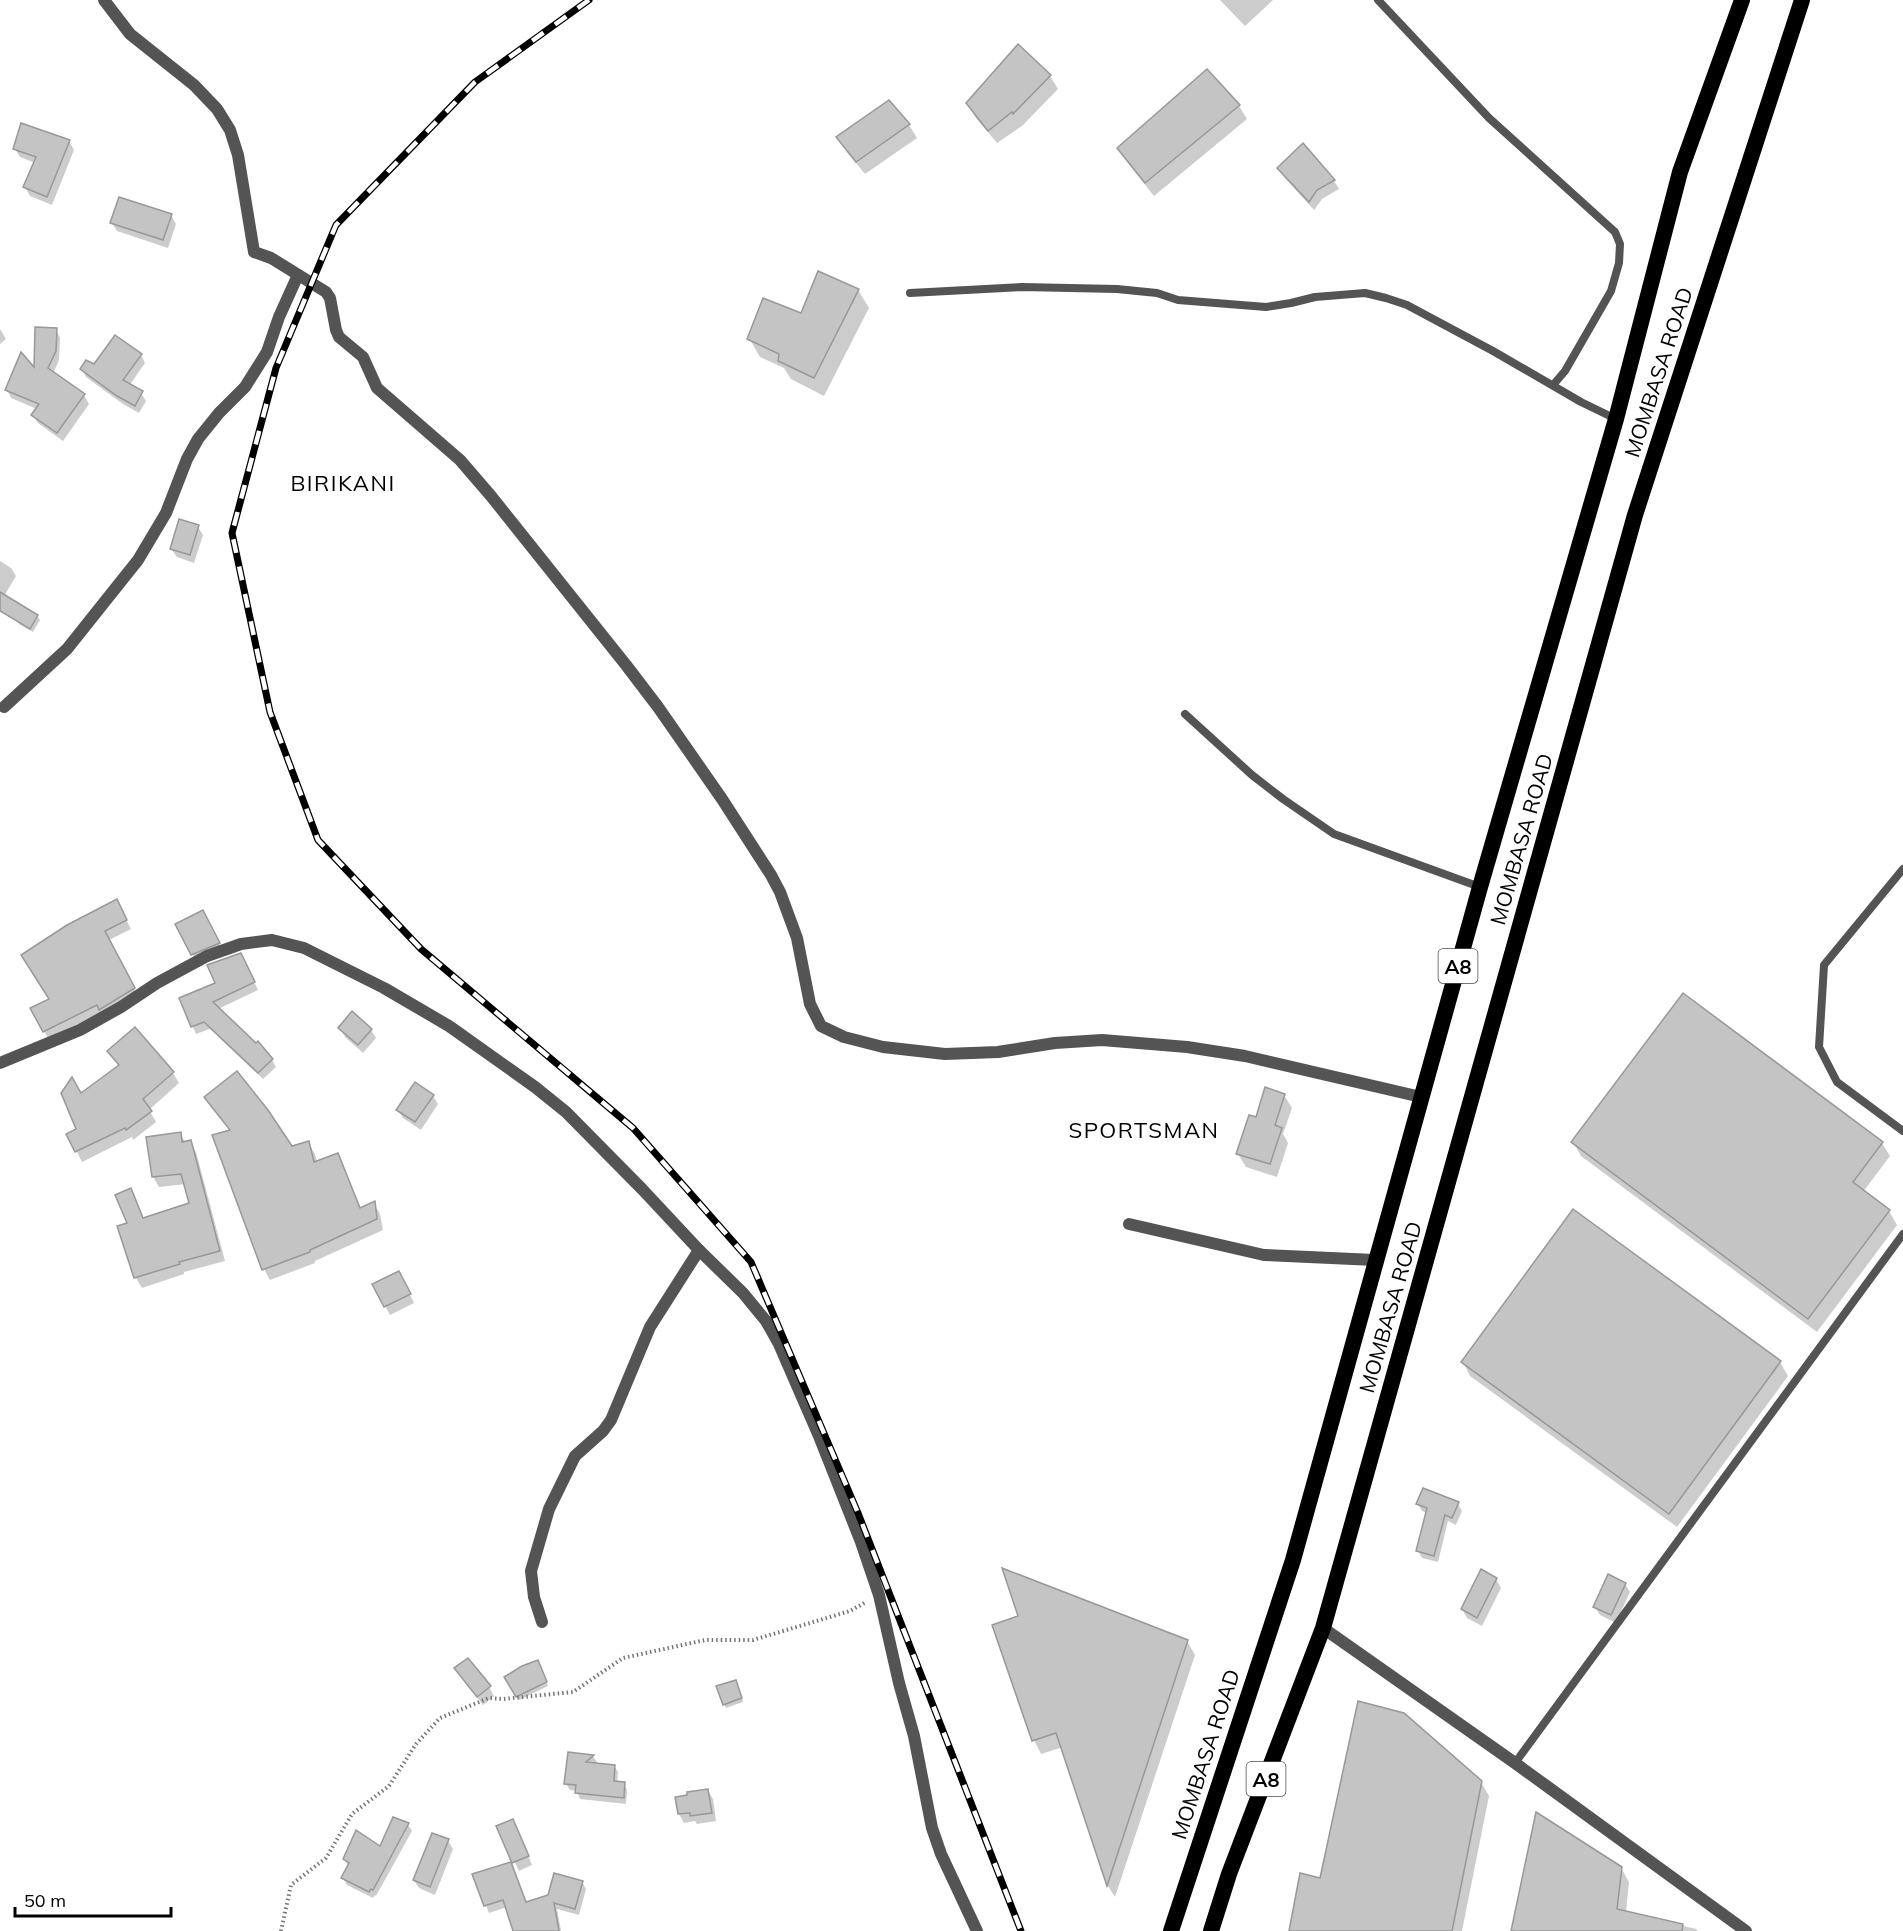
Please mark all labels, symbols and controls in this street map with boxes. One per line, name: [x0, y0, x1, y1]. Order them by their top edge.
street label: MOMBASA ROAD: [1618, 284, 1698, 460]
district label: BIRIKANI: [290, 469, 396, 497]
street label: MOMBASA ROAD: [1484, 750, 1558, 928]
road number: A8: [1438, 949, 1478, 983]
district label: SPORTSMAN: [1068, 1116, 1220, 1144]
street label: MOMBASA ROAD: [1353, 1218, 1427, 1396]
street label: MOMBASA ROAD: [1165, 1666, 1245, 1842]
road number: A8: [1246, 1762, 1286, 1796]
scale bar: [15, 1880, 171, 1918]
text: 50 m: [24, 1889, 66, 1912]

